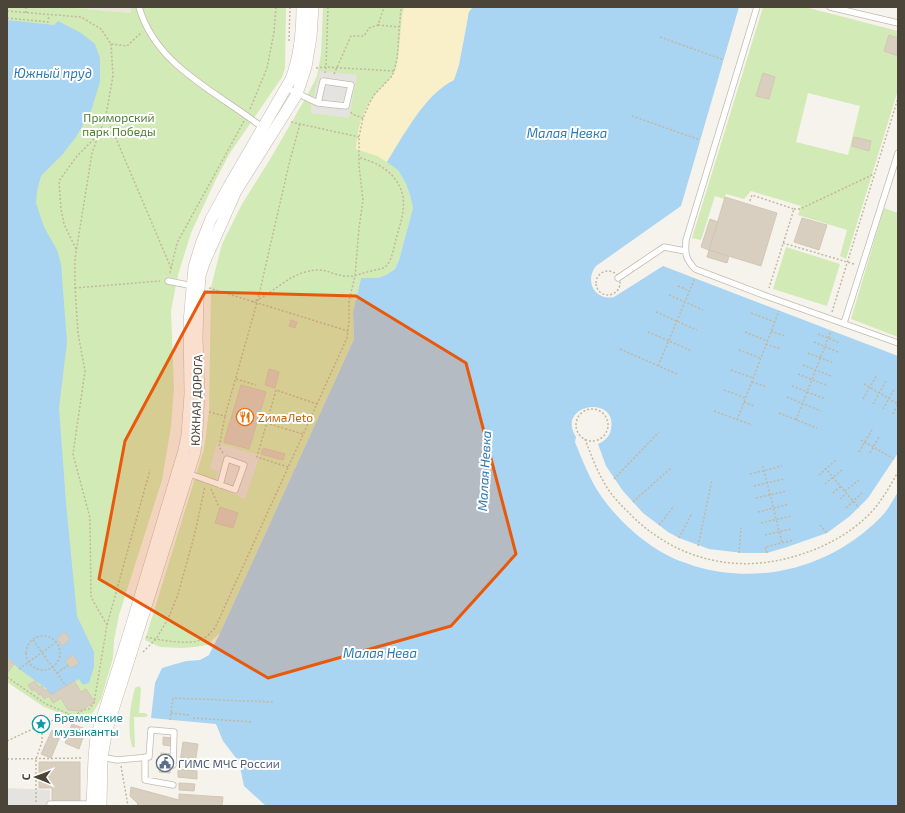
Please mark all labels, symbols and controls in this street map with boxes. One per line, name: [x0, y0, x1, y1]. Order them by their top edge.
water label: Южный пруд: [14, 65, 92, 81]
park label: Приморский парк Победы: [82, 110, 156, 138]
water label: Малая Невка: [527, 125, 607, 141]
street label: ЮЖНАЯ ДОРОГА: [187, 353, 205, 446]
restaurant icon: ZимаЛеtо: [235, 407, 255, 427]
place label: ZимаЛеtо: [258, 410, 313, 424]
water label: Малая Невка: [474, 430, 494, 512]
water label: Малая Нева: [343, 645, 417, 661]
place label: Бременские музыканты: [54, 710, 123, 739]
place icon: Бременские музыканты: [31, 714, 51, 734]
public building icon: ГИМС МЧС России: [155, 753, 175, 773]
place label: ГИМС МЧС России: [178, 756, 280, 770]
north arrow: [16, 757, 56, 797]
text: С: [19, 773, 32, 780]

